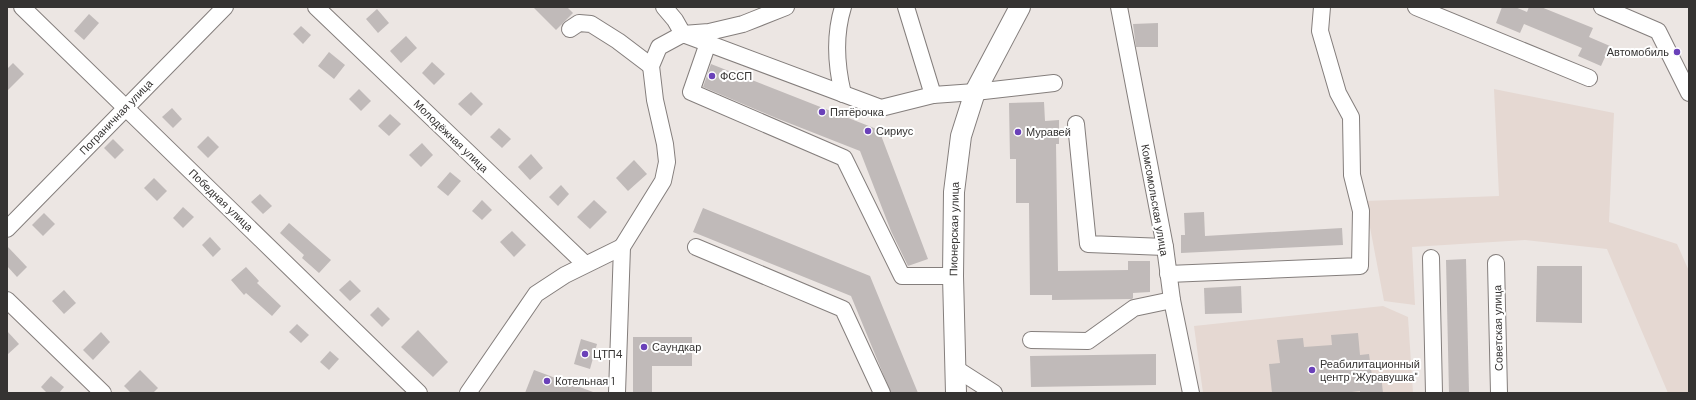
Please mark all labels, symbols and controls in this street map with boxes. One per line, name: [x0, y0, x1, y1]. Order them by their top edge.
place label: Автомобиль: [1607, 45, 1669, 59]
marker: Автомобиль: [1672, 47, 1682, 57]
place label: ФССП: [720, 69, 752, 83]
marker: ФССП: [707, 71, 717, 81]
street label: Пограничная улица: [76, 76, 156, 158]
street label: Молодёжная улица: [411, 97, 492, 176]
place label: Пятёрочка: [830, 105, 885, 119]
marker: Пятёрочка: [817, 107, 827, 117]
place label: Сириус: [876, 124, 914, 138]
place label: Муравей: [1026, 125, 1071, 139]
marker: Сириус: [863, 126, 873, 136]
marker: Муравей: [1013, 127, 1023, 137]
street label: Комсомольская улица: [1138, 143, 1172, 258]
street label: Победная улица: [186, 166, 257, 235]
street label: Пионерская улица: [946, 181, 962, 276]
street label: Советская улица: [1490, 284, 1506, 371]
place label: Саундкар: [652, 340, 701, 354]
marker: Саундкар: [639, 342, 649, 352]
place label: ЦТП4: [593, 347, 623, 361]
marker: ЦТП4: [580, 349, 590, 359]
place label: Реабилитационный центр "Журавушка": [1320, 357, 1420, 384]
marker: Реабилитационный центр "Журавушка": [1307, 365, 1317, 375]
place label: Котельная 1: [555, 374, 615, 388]
marker: Котельная 1: [542, 376, 552, 386]

